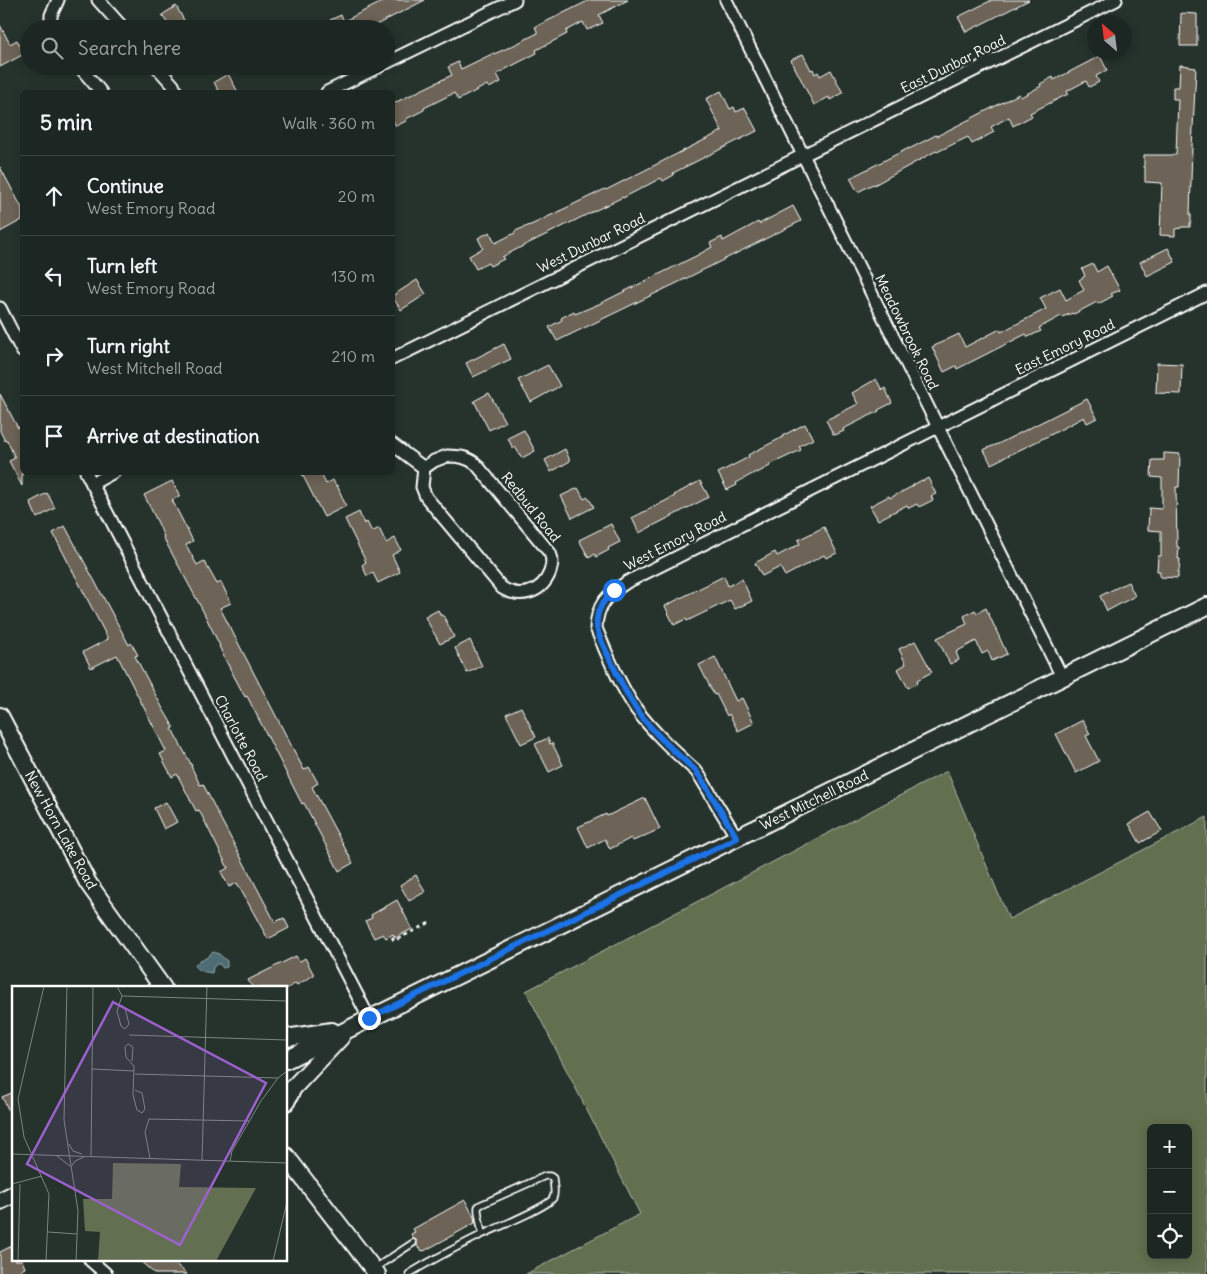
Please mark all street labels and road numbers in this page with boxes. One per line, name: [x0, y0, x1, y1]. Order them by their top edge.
street label: East Dunbar Road: [898, 31, 1008, 97]
street label: West Dunbar Road: [534, 209, 648, 277]
street label: Meadowbrook Road: [871, 271, 943, 393]
street label: East Emory Road: [1012, 315, 1118, 379]
street label: Redbud Road: [497, 468, 565, 546]
street label: West Emory Road: [621, 507, 729, 575]
street label: Charlotte Road: [211, 692, 271, 784]
street label: West Mitchell Road: [757, 766, 871, 834]
street label: New Horn Lake Road: [21, 768, 101, 892]

